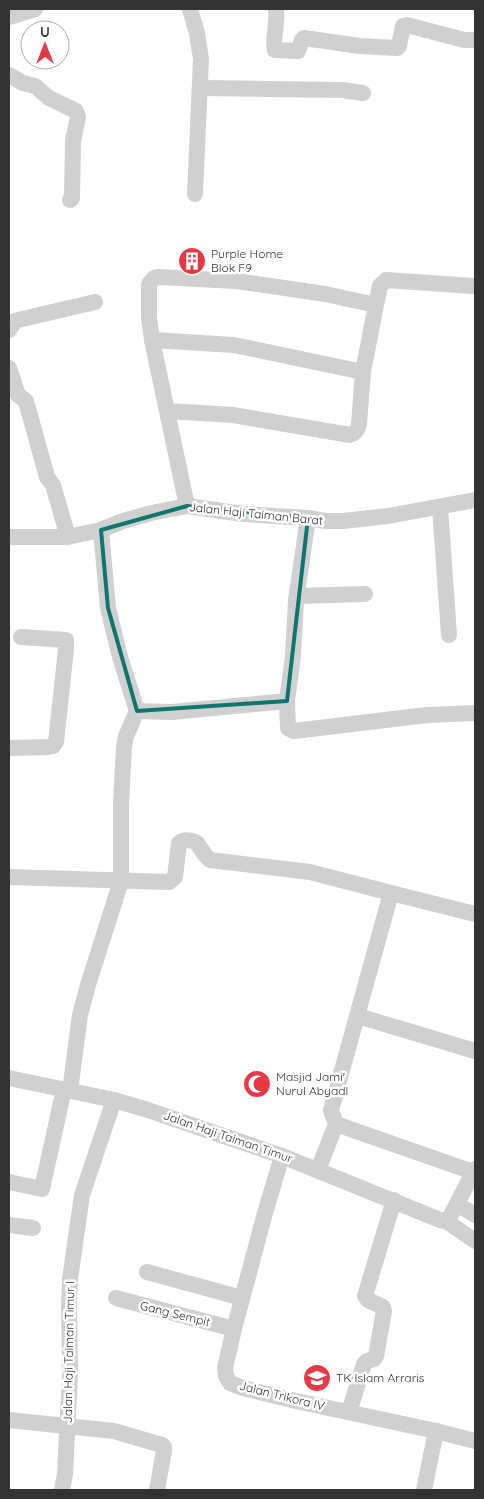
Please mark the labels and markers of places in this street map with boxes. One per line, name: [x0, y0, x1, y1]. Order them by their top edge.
building icon: Purple Home Blok F9: [177, 246, 207, 276]
place label: Purple Home Blok F9: [211, 246, 283, 275]
mosque icon: Masjid Jami' Nurul Abyadl: [242, 1069, 272, 1099]
place label: Masjid Jami' Nurul Abyadl: [276, 1069, 348, 1098]
school or university icon: TK Islam Arraris: [302, 1363, 332, 1393]
place label: TK Islam Arraris: [336, 1370, 425, 1385]

